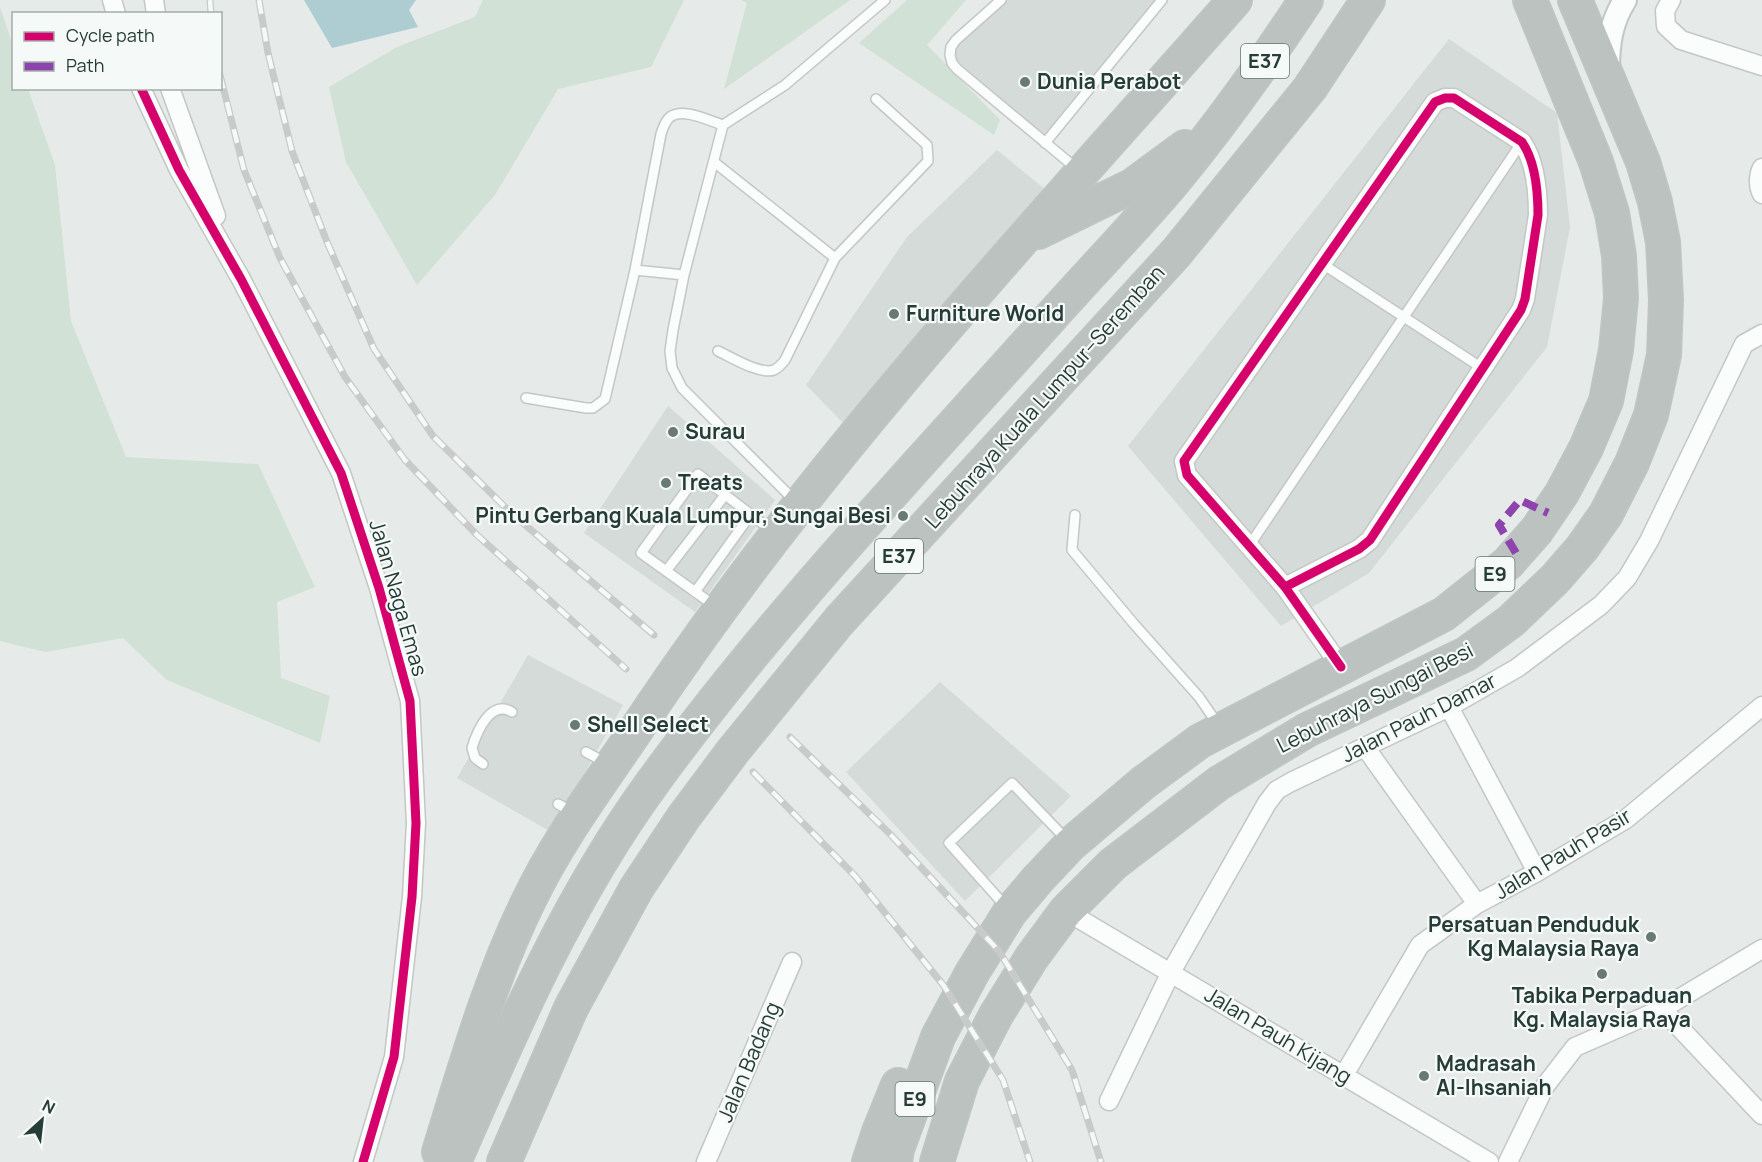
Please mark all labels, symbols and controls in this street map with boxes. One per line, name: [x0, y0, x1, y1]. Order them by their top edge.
legend: [12, 12, 222, 90]
text: Cycle path: [66, 23, 155, 47]
road number: E37: [1241, 44, 1289, 78]
text: Path: [66, 53, 104, 77]
place label: Dunia Perabot: [1037, 67, 1181, 95]
marker: Dunia Perabot: [1018, 75, 1032, 89]
street label: Lebuhraya Kuala Lumpur–Seremban: [918, 259, 1170, 534]
place label: Furniture World: [906, 299, 1064, 327]
marker: Furniture World: [887, 307, 901, 321]
place label: Surau: [685, 417, 745, 445]
marker: Surau: [666, 425, 680, 439]
place label: Treats: [678, 468, 743, 496]
marker: Treats: [659, 476, 673, 490]
place label: Pintu Gerbang Kuala Lumpur, Sungai Besi: [475, 501, 891, 529]
marker: Pintu Gerbang Kuala Lumpur, Sungai Besi: [896, 509, 910, 523]
street label: Jalan Naga Emas: [363, 516, 435, 679]
road number: E37: [875, 539, 923, 573]
road number: E9: [1476, 557, 1514, 591]
street label: Lebuhraya Sungai Besi: [1271, 635, 1478, 759]
street label: Jalan Pauh Damar: [1336, 666, 1501, 768]
place label: Shell Select: [587, 710, 709, 738]
marker: Shell Select: [568, 718, 582, 732]
street label: Jalan Pauh Pasir: [1489, 801, 1636, 905]
place label: Persatuan Penduduk Kg Malaysia Raya: [1428, 910, 1640, 962]
marker: Persatuan Penduduk Kg Malaysia Raya: [1644, 930, 1658, 944]
marker: Tabika Perpaduan Kg. Malaysia Raya: [1595, 967, 1609, 981]
street label: Jalan Pauh Kijang: [1200, 980, 1357, 1090]
place label: Tabika Perpaduan Kg. Malaysia Raya: [1512, 981, 1692, 1033]
street label: Jalan Badang: [710, 997, 786, 1126]
place label: Madrasah Al-Ihsaniah: [1436, 1049, 1552, 1101]
marker: Madrasah Al-Ihsaniah: [1417, 1069, 1431, 1083]
road number: E9: [896, 1082, 934, 1116]
north arrow: [12, 1090, 72, 1150]
text: N: [39, 1094, 59, 1119]

